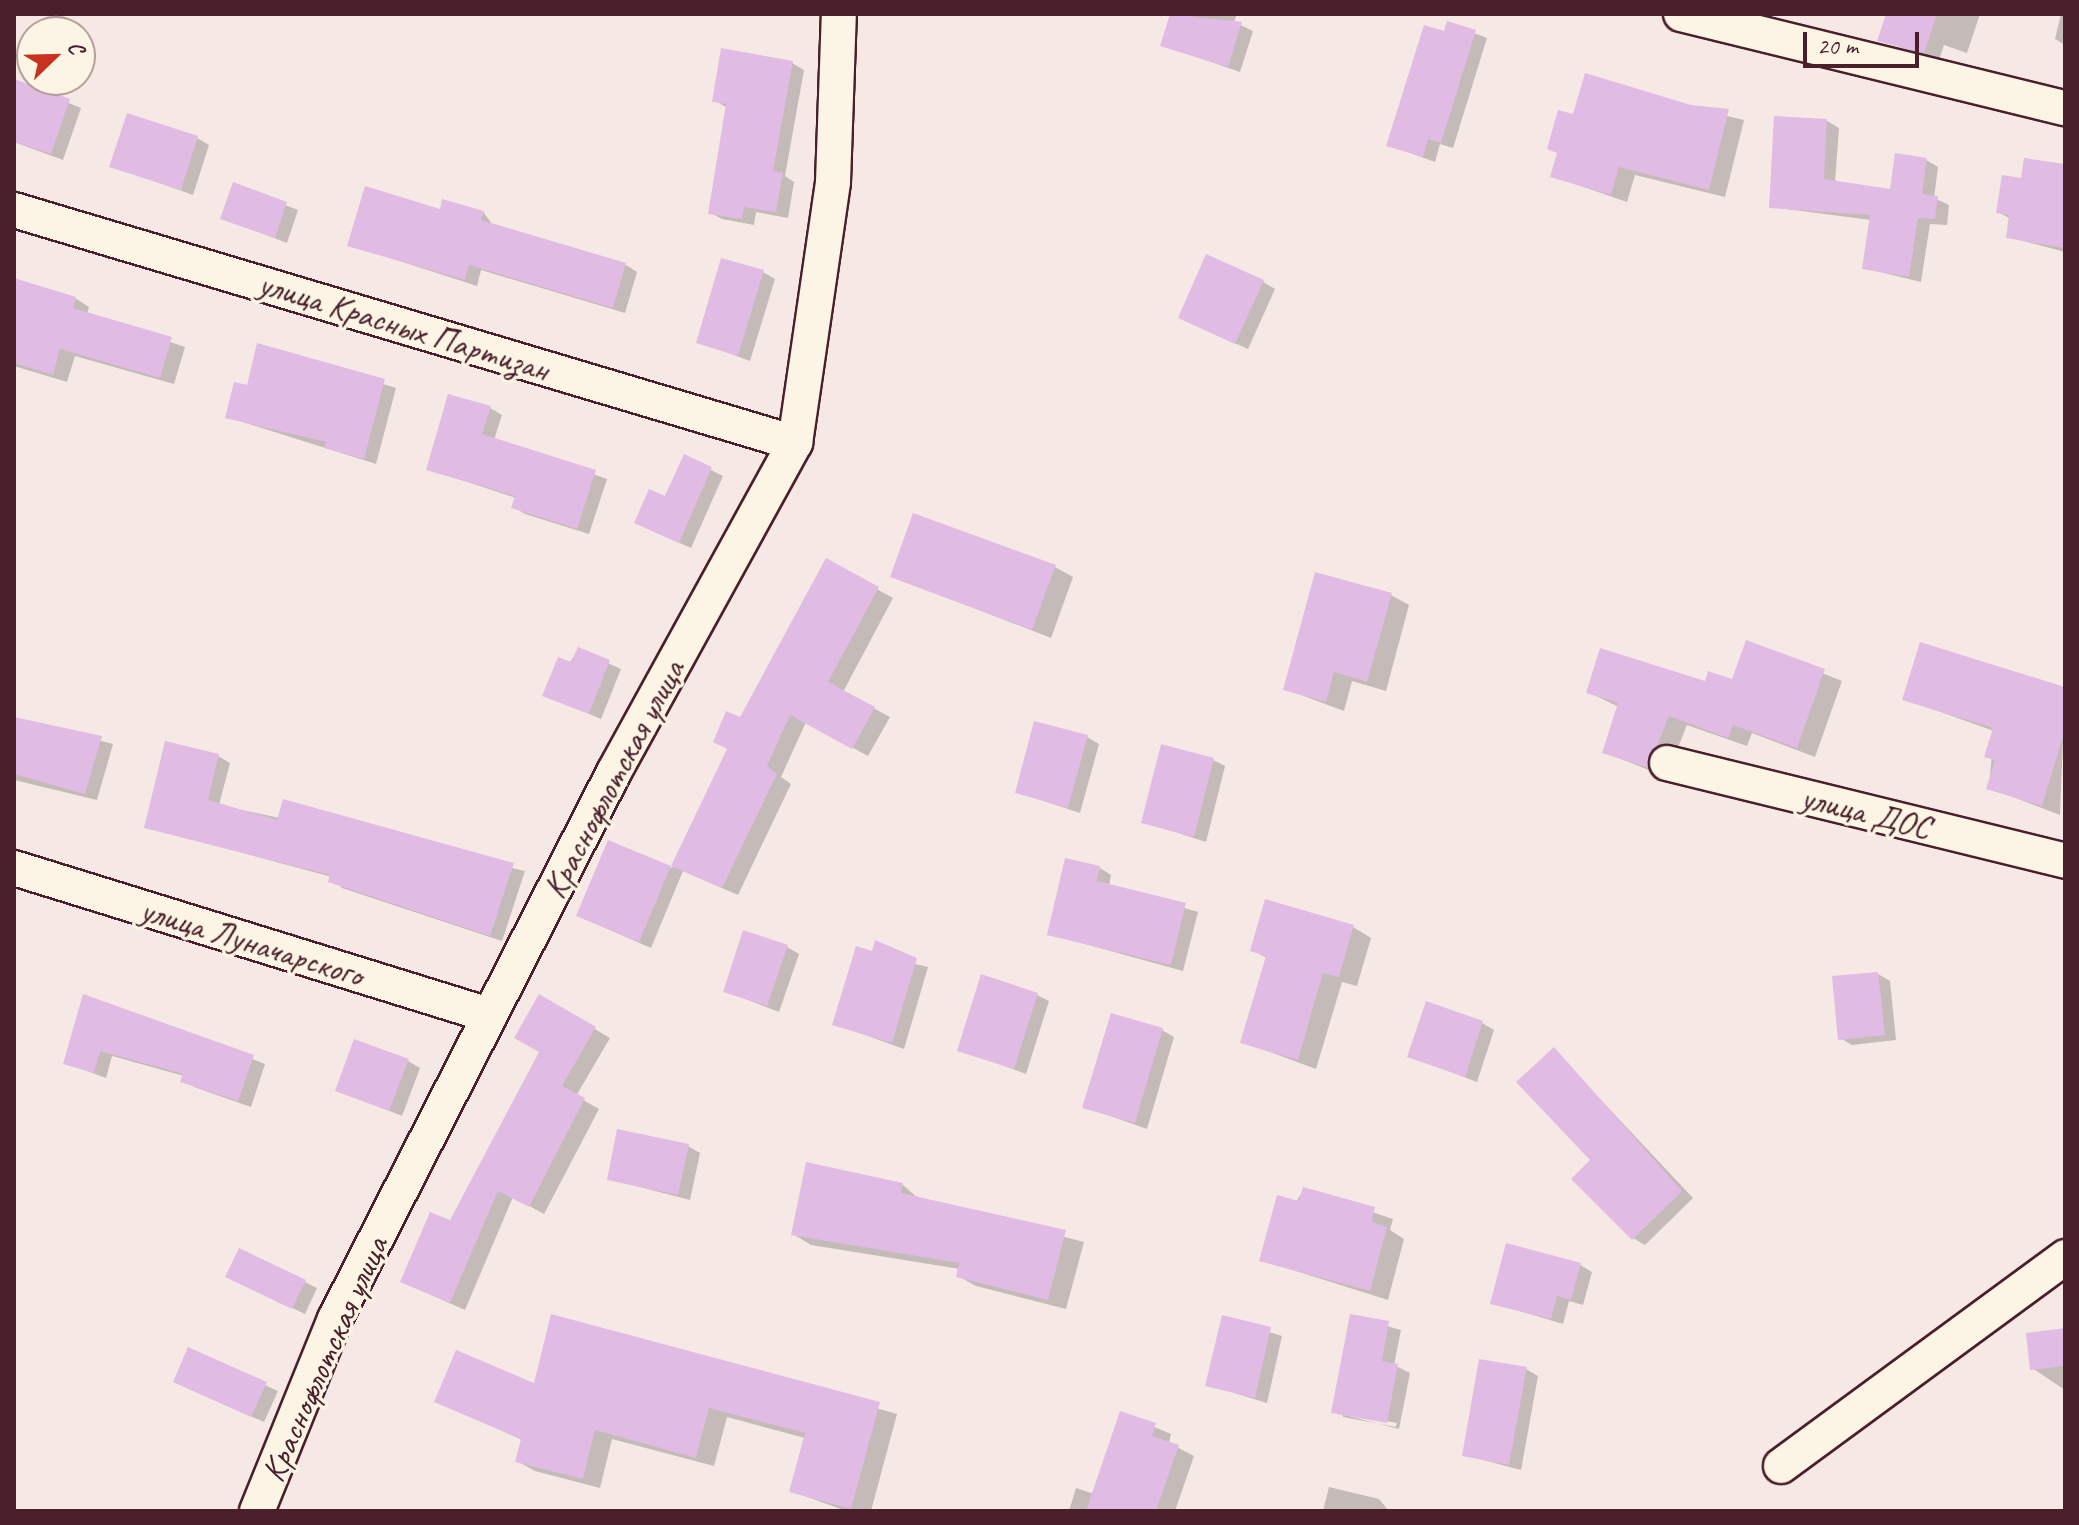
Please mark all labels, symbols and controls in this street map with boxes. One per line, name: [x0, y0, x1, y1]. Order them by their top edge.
north arrow: [16, 16, 96, 96]
scale bar: [1807, 16, 1923, 66]
text: 20 m: [1817, 31, 1858, 61]
text: С: [61, 37, 91, 58]
street label: улица Красных Партизан: [253, 262, 555, 390]
street label: Краснофлотская улица: [533, 652, 693, 906]
street label: улица ДОС: [1797, 776, 1935, 848]
street label: улица Луначарского: [136, 889, 368, 995]
street label: Краснофлотская улица: [251, 1229, 397, 1489]

